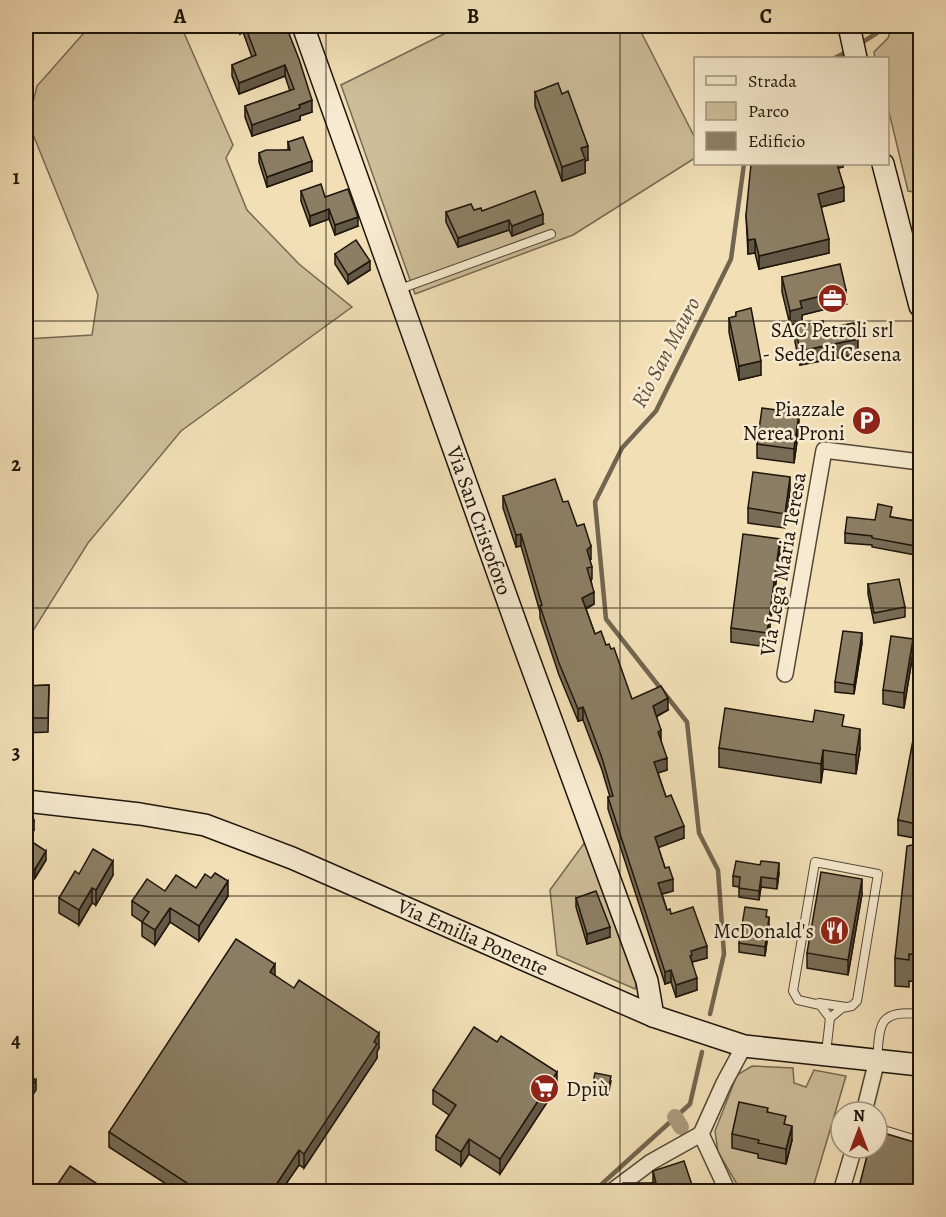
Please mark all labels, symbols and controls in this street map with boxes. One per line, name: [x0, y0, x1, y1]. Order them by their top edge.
text: A: [173, 3, 187, 30]
text: B: [467, 3, 479, 30]
text: C: [760, 3, 772, 30]
legend: [694, 57, 889, 165]
text: Strada: [748, 69, 797, 93]
text: Parco: [748, 99, 789, 123]
text: Edificio: [748, 129, 805, 153]
text: 1: [12, 164, 20, 191]
office icon: SAC Petroli srl - Sede di Cesena: [816, 283, 848, 315]
water label: Rio San Mauro: [624, 292, 708, 413]
place label: SAC Petroli srl - Sede di Cesena: [762, 316, 902, 368]
place label: Piazzale Nerea Proni: [743, 395, 845, 447]
parking icon: Piazzale Nerea Proni: [850, 405, 882, 437]
street label: Via San Cristoforo: [440, 441, 519, 599]
text: 2: [11, 451, 21, 478]
street label: Via Lega Maria Teresa: [753, 470, 813, 659]
text: 3: [12, 739, 20, 766]
street label: Via Emilia Ponente: [392, 891, 553, 982]
restaurant icon: McDonald's: [819, 915, 851, 947]
place label: McDonald's: [713, 917, 814, 945]
text: 4: [11, 1027, 21, 1054]
supermarket icon: Dpiù: [529, 1073, 561, 1105]
place label: Dpiù: [566, 1075, 610, 1103]
north arrow: [829, 1100, 889, 1160]
text: N: [853, 1105, 865, 1127]

